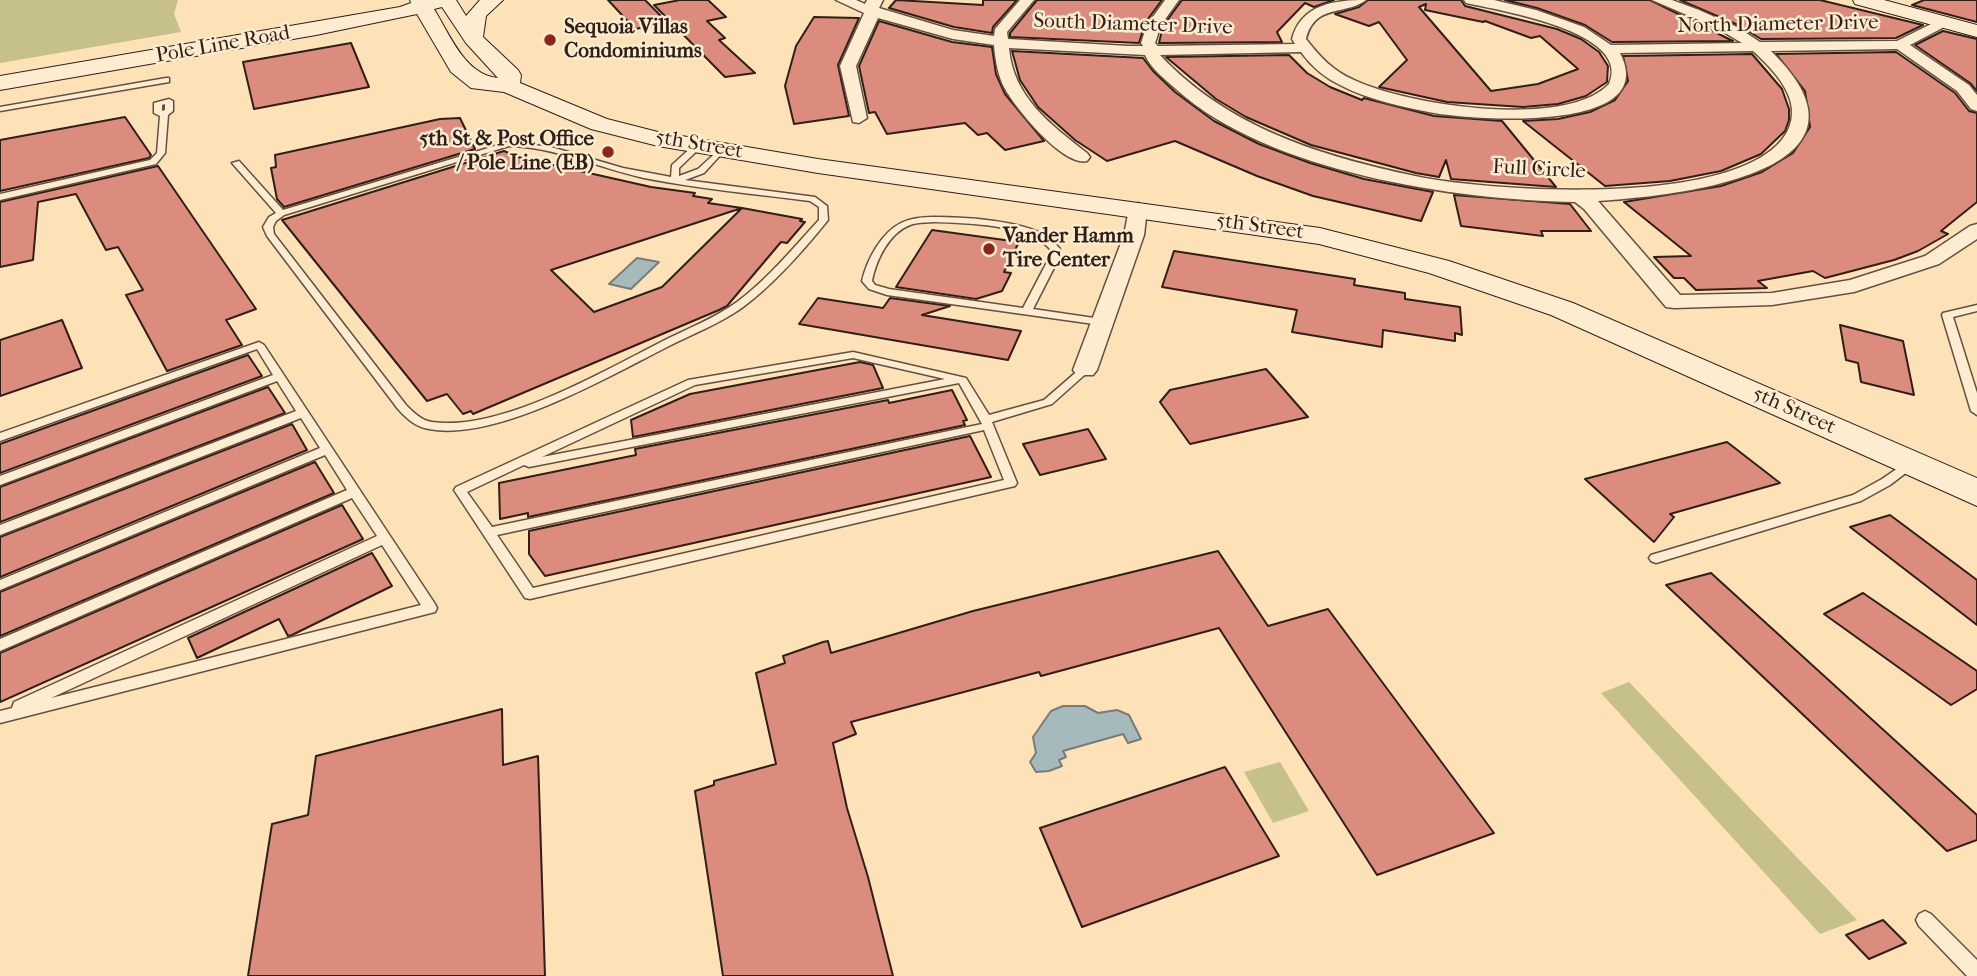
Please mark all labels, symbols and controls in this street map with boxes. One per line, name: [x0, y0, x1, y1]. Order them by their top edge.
street label: South Diameter Drive: [1033, 9, 1233, 41]
street label: North Diameter Drive: [1677, 11, 1879, 39]
place label: Sequoia Villas Condominiums: [564, 15, 702, 65]
street label: Pole Line Road: [154, 21, 292, 69]
marker: Sequoia Villas Condominiums: [542, 32, 558, 48]
street label: 5th Street: [653, 125, 745, 165]
place label: 5th St & Post Office / Pole Line (EB): [419, 127, 594, 177]
marker: 5th St & Post Office / Pole Line (EB): [600, 144, 616, 160]
street label: Full Circle: [1492, 155, 1586, 185]
street label: 5th Street: [1215, 208, 1305, 246]
place label: Vander Hamm Tire Center: [1003, 224, 1134, 274]
marker: Vander Hamm Tire Center: [981, 241, 997, 257]
street label: 5th Street: [1749, 382, 1839, 440]

